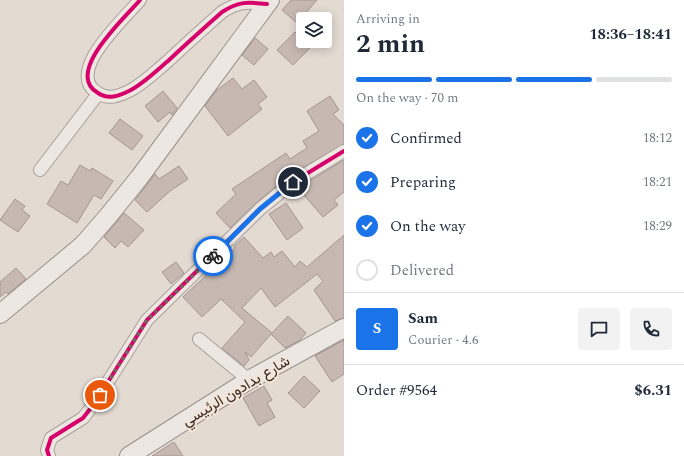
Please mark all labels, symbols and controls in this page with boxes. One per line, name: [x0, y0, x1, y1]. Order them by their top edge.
text: Arriving in: [356, 9, 420, 29]
map controls: [296, 12, 332, 48]
button: layers: [296, 12, 332, 48]
text: 18:36–18:41: [589, 23, 672, 46]
text: 2 min: [356, 24, 425, 64]
text: On the way · 70 m: [356, 88, 459, 108]
icon: check: [356, 127, 378, 149]
text: Confirmed: [390, 127, 462, 150]
text: 18:12: [643, 128, 672, 148]
pin: [276, 165, 310, 199]
icon: home: [282, 171, 304, 193]
icon: check: [356, 171, 378, 193]
text: Preparing: [390, 171, 456, 194]
text: 18:21: [643, 172, 672, 192]
icon: check: [356, 215, 378, 237]
text: On the way: [390, 215, 465, 238]
text: 18:29: [643, 216, 672, 236]
courier: [193, 236, 233, 276]
icon: bike: [202, 245, 224, 267]
text: Delivered: [390, 259, 454, 282]
text: Sam: [408, 307, 438, 330]
button: chat: [578, 308, 620, 350]
button: phone: [630, 308, 672, 350]
text: S: [373, 317, 381, 340]
text: Courier · 4.6: [408, 330, 478, 350]
street label: شارع بدادون الرئيسي: [178, 349, 295, 433]
pin: [83, 378, 117, 412]
text: Order #9564: [356, 379, 437, 402]
text: $6.31: [634, 379, 672, 402]
icon: bag: [89, 384, 111, 406]

